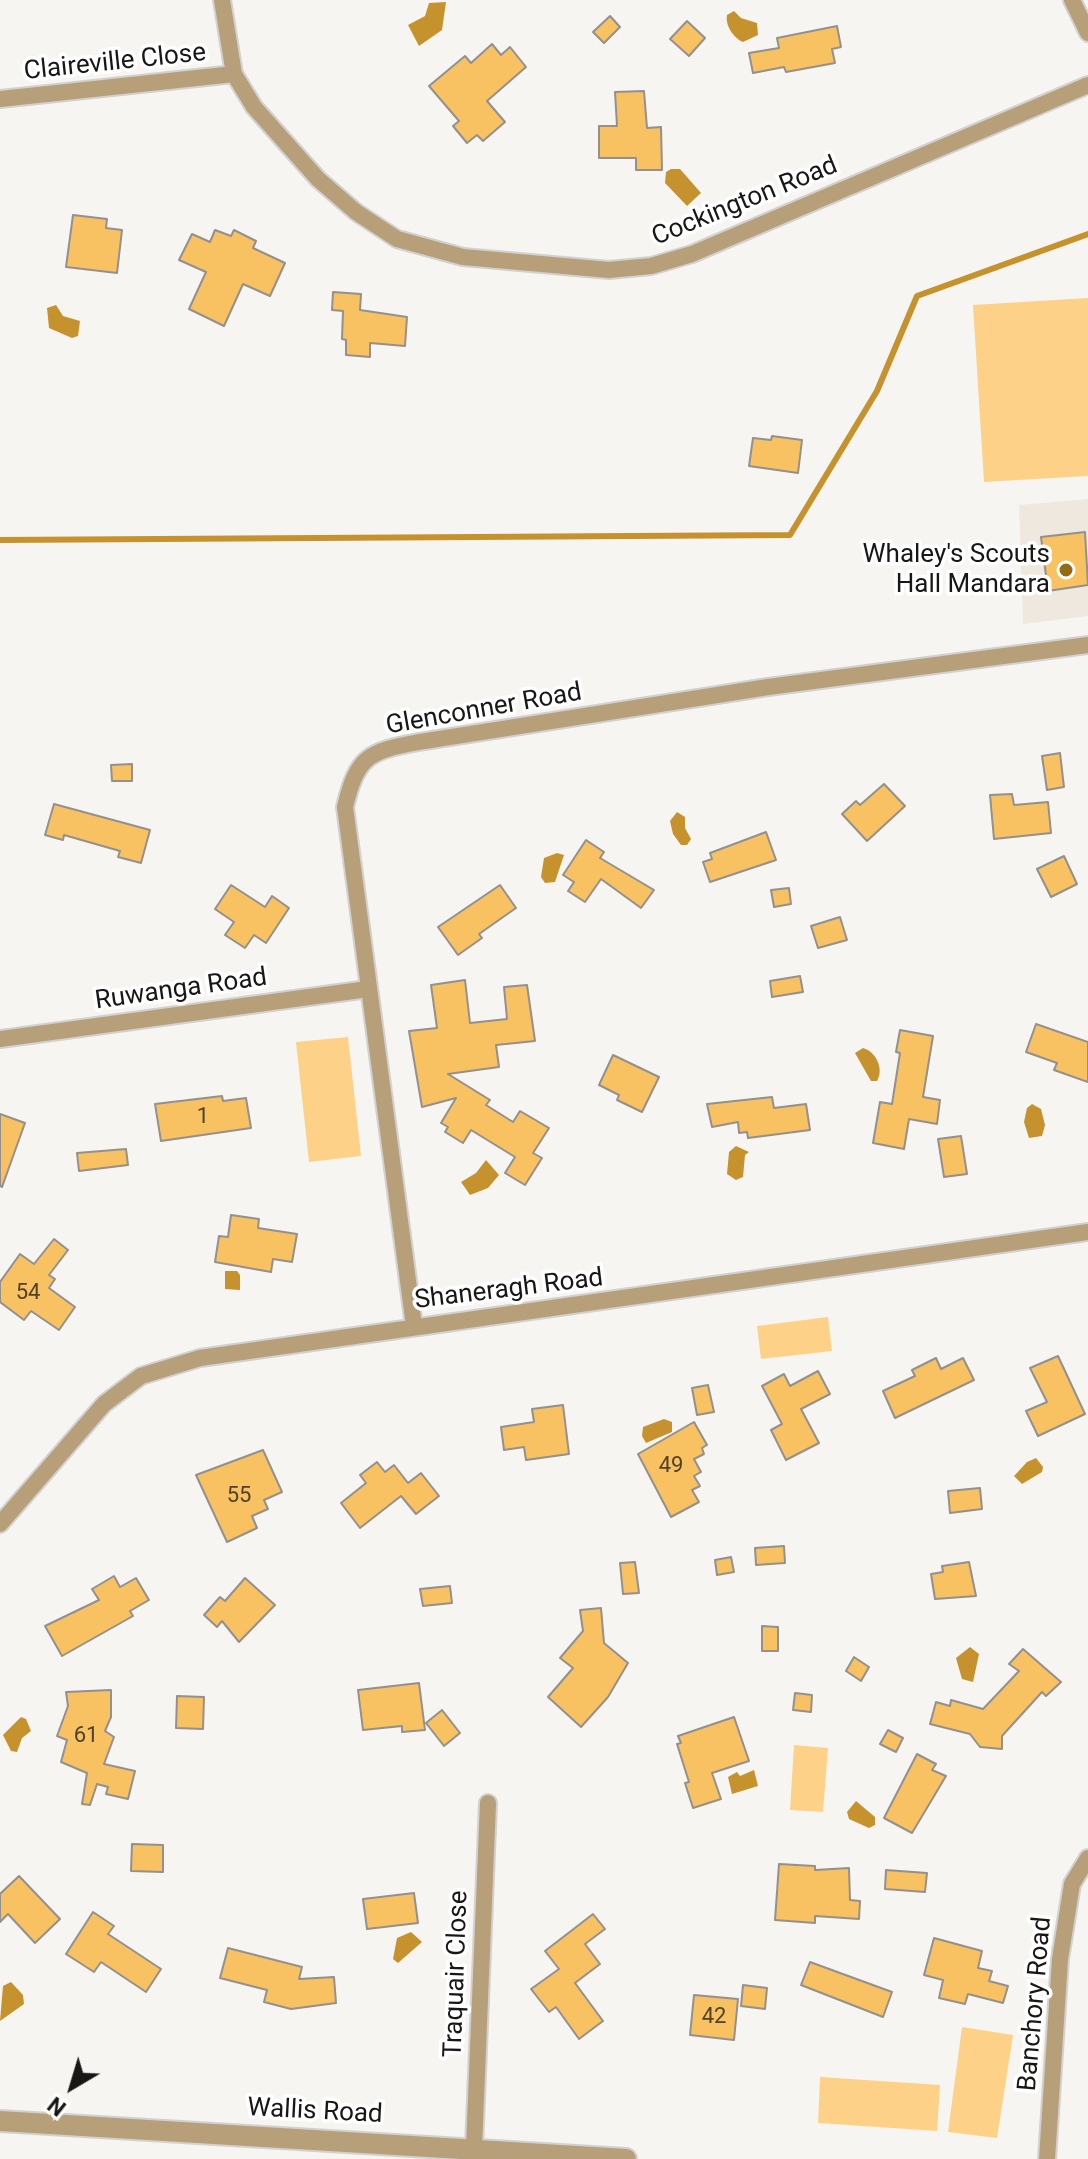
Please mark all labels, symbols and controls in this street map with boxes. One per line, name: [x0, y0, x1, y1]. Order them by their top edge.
street label: Claireville Close: [22, 38, 208, 88]
street label: Cockington Road: [648, 151, 842, 253]
place label: Whaley's Scouts Hall Mandara: [863, 539, 1050, 600]
marker: Whaley's Scouts Hall Mandara: [1057, 561, 1075, 579]
street label: Glenconner Road: [384, 677, 584, 743]
street label: Ruwanga Road: [93, 962, 269, 1018]
house number: 1: [197, 1104, 209, 1130]
street label: Shaneragh Road: [413, 1263, 605, 1317]
house number: 54: [16, 1280, 40, 1306]
house number: 49: [659, 1453, 683, 1479]
house number: 55: [227, 1483, 251, 1509]
house number: 61: [74, 1723, 98, 1749]
street label: Traquair Close: [438, 1890, 476, 2058]
street label: Banchory Road: [1013, 1916, 1059, 2092]
house number: 42: [702, 2004, 726, 2030]
north arrow: [32, 2047, 112, 2127]
text: N: [43, 2092, 71, 2121]
street label: Wallis Road: [247, 2093, 383, 2131]

